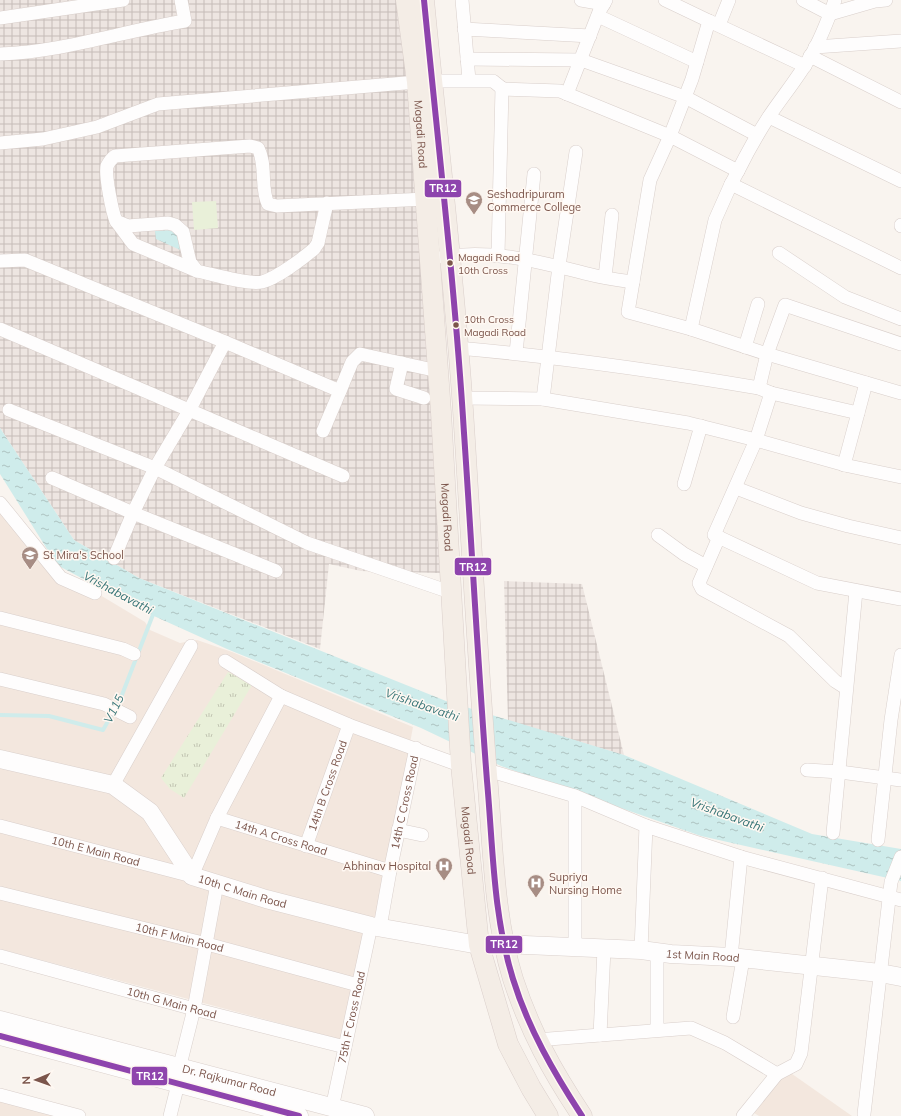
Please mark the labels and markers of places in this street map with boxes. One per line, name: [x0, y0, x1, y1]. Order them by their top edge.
place label: Seshadripuram Commerce College: [487, 187, 581, 214]
school or university icon: Seshadripuram Commerce College: [464, 190, 484, 215]
place label: Magadi Road 10th Cross: [458, 251, 520, 277]
marker: Magadi Road 10th Cross: [445, 258, 455, 268]
place label: 10th Cross Magadi Road: [464, 313, 526, 339]
marker: 10th Cross Magadi Road: [451, 320, 461, 330]
school or university icon: St Mira's School: [20, 545, 40, 570]
place label: St Mira's School: [43, 548, 124, 562]
hospital icon: Abhinav Hospital: [434, 856, 454, 881]
place label: Abhinav Hospital: [343, 859, 431, 873]
place label: Supriya Nursing Home: [549, 870, 622, 897]
hospital icon: Supriya Nursing Home: [526, 873, 546, 898]

